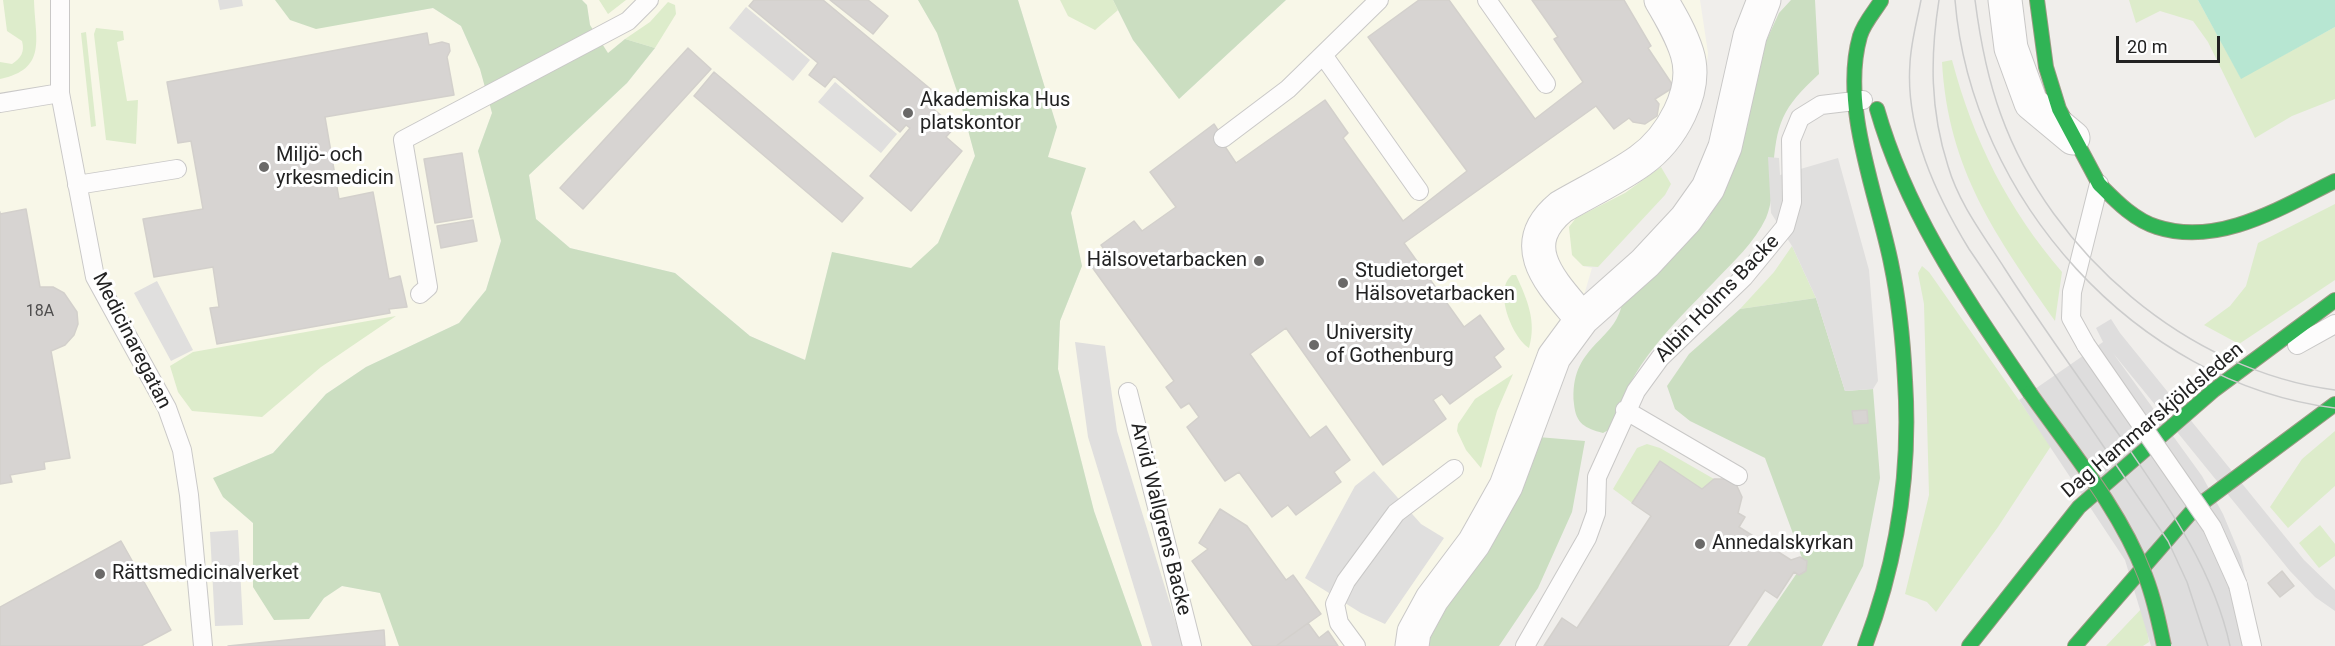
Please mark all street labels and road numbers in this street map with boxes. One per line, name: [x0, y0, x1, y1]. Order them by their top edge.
street label: Albin Holms Backe: [1651, 230, 1785, 368]
street label: Medicinaregatan: [86, 269, 176, 413]
street label: Dag Hammarskjöldsleden: [2057, 338, 2249, 504]
street label: Arvid Wallgrens Backe: [1124, 420, 1196, 618]

